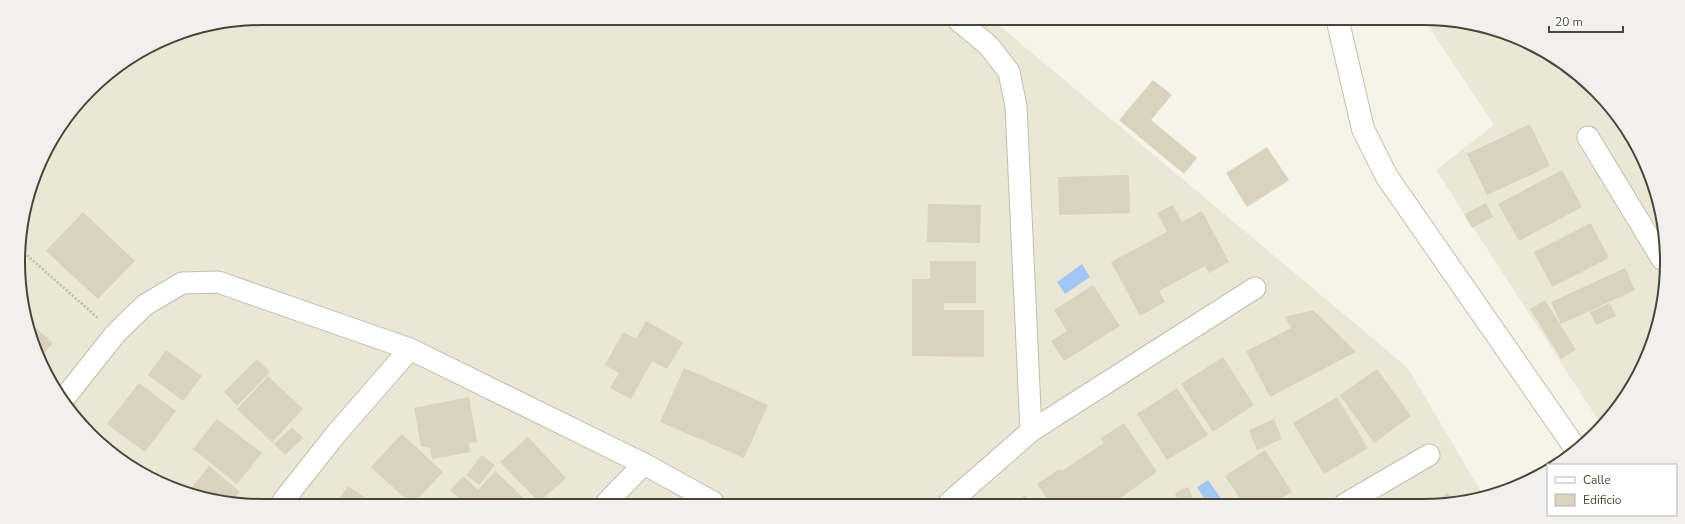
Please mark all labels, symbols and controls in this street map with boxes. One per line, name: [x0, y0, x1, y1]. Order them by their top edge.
scale bar: [1549, 8, 1623, 34]
text: 20 m: [1555, 14, 1583, 30]
legend: [1547, 464, 1677, 516]
text: Calle: [1583, 472, 1611, 488]
text: Edificio: [1583, 492, 1622, 508]

